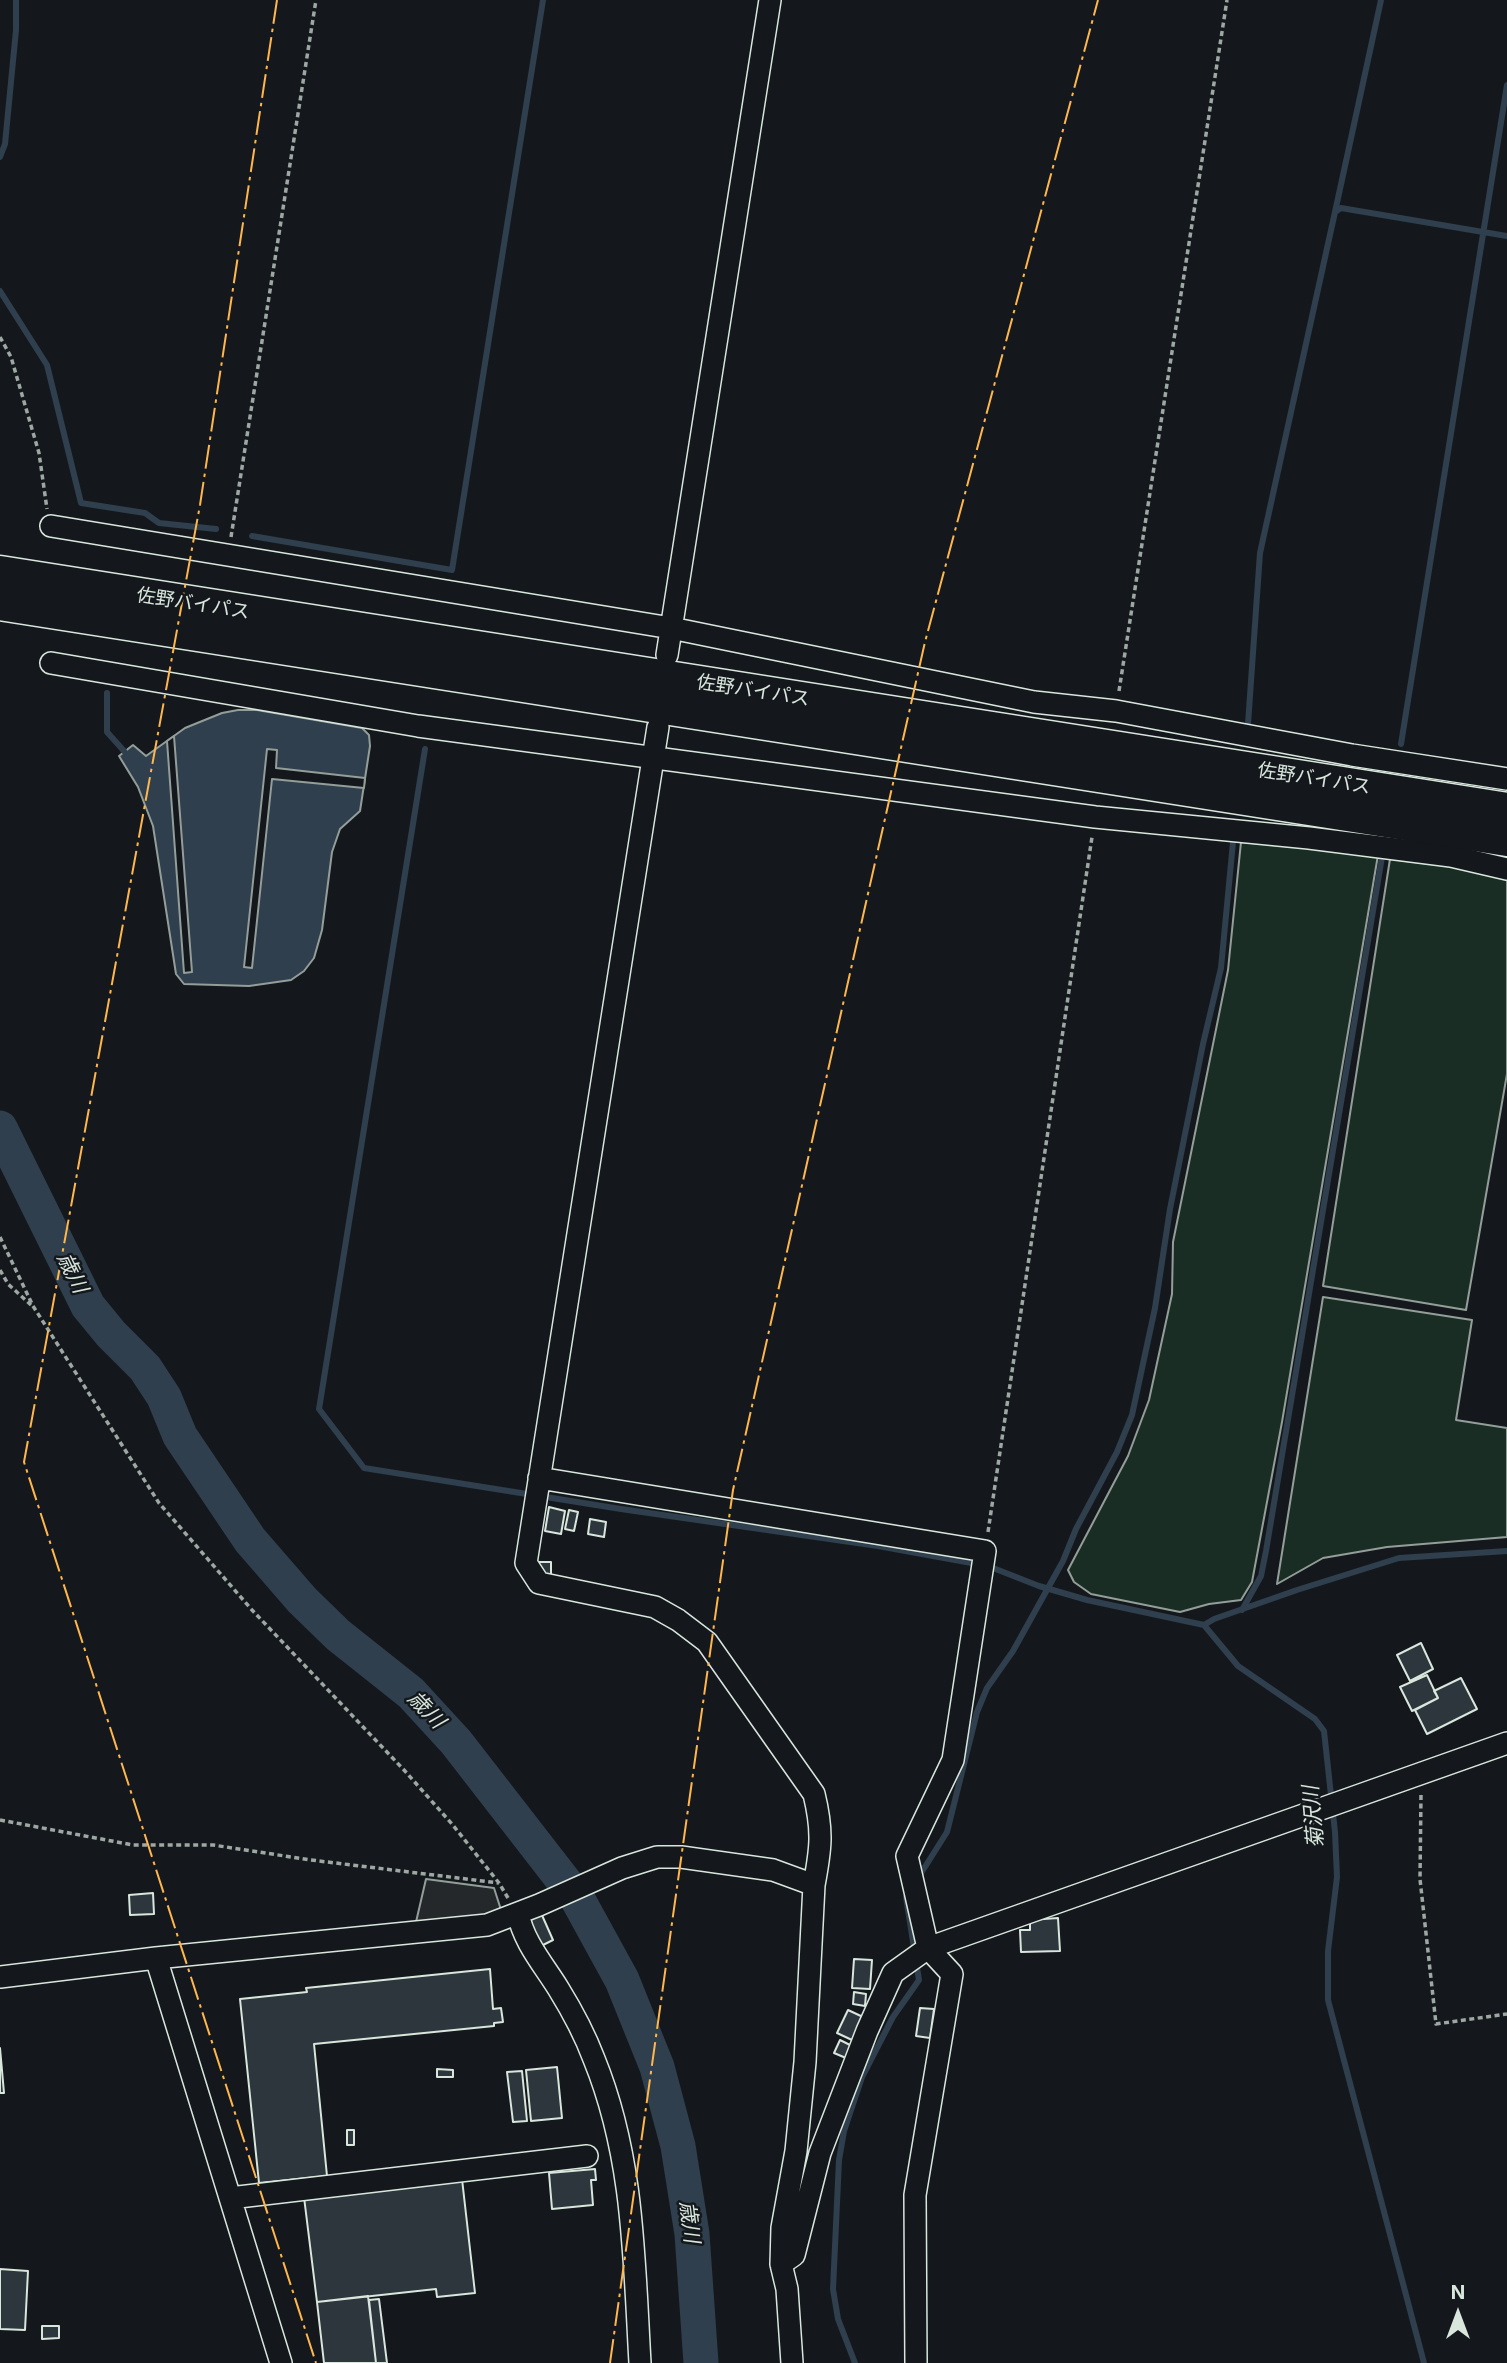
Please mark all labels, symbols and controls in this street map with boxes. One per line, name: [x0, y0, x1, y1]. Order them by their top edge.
street label: 佐野バイパス: [135, 584, 251, 624]
street label: 佐野バイパス: [695, 671, 811, 711]
street label: 佐野バイパス: [1256, 759, 1372, 799]
water label: 歳川: [51, 1249, 93, 1297]
water label: 歳川: [402, 1686, 450, 1734]
water label: 菊沢川: [1299, 1785, 1329, 1849]
water label: 歳川: [674, 2200, 704, 2244]
north arrow: [1423, 2279, 1493, 2349]
text: N: [1451, 2281, 1465, 2304]

